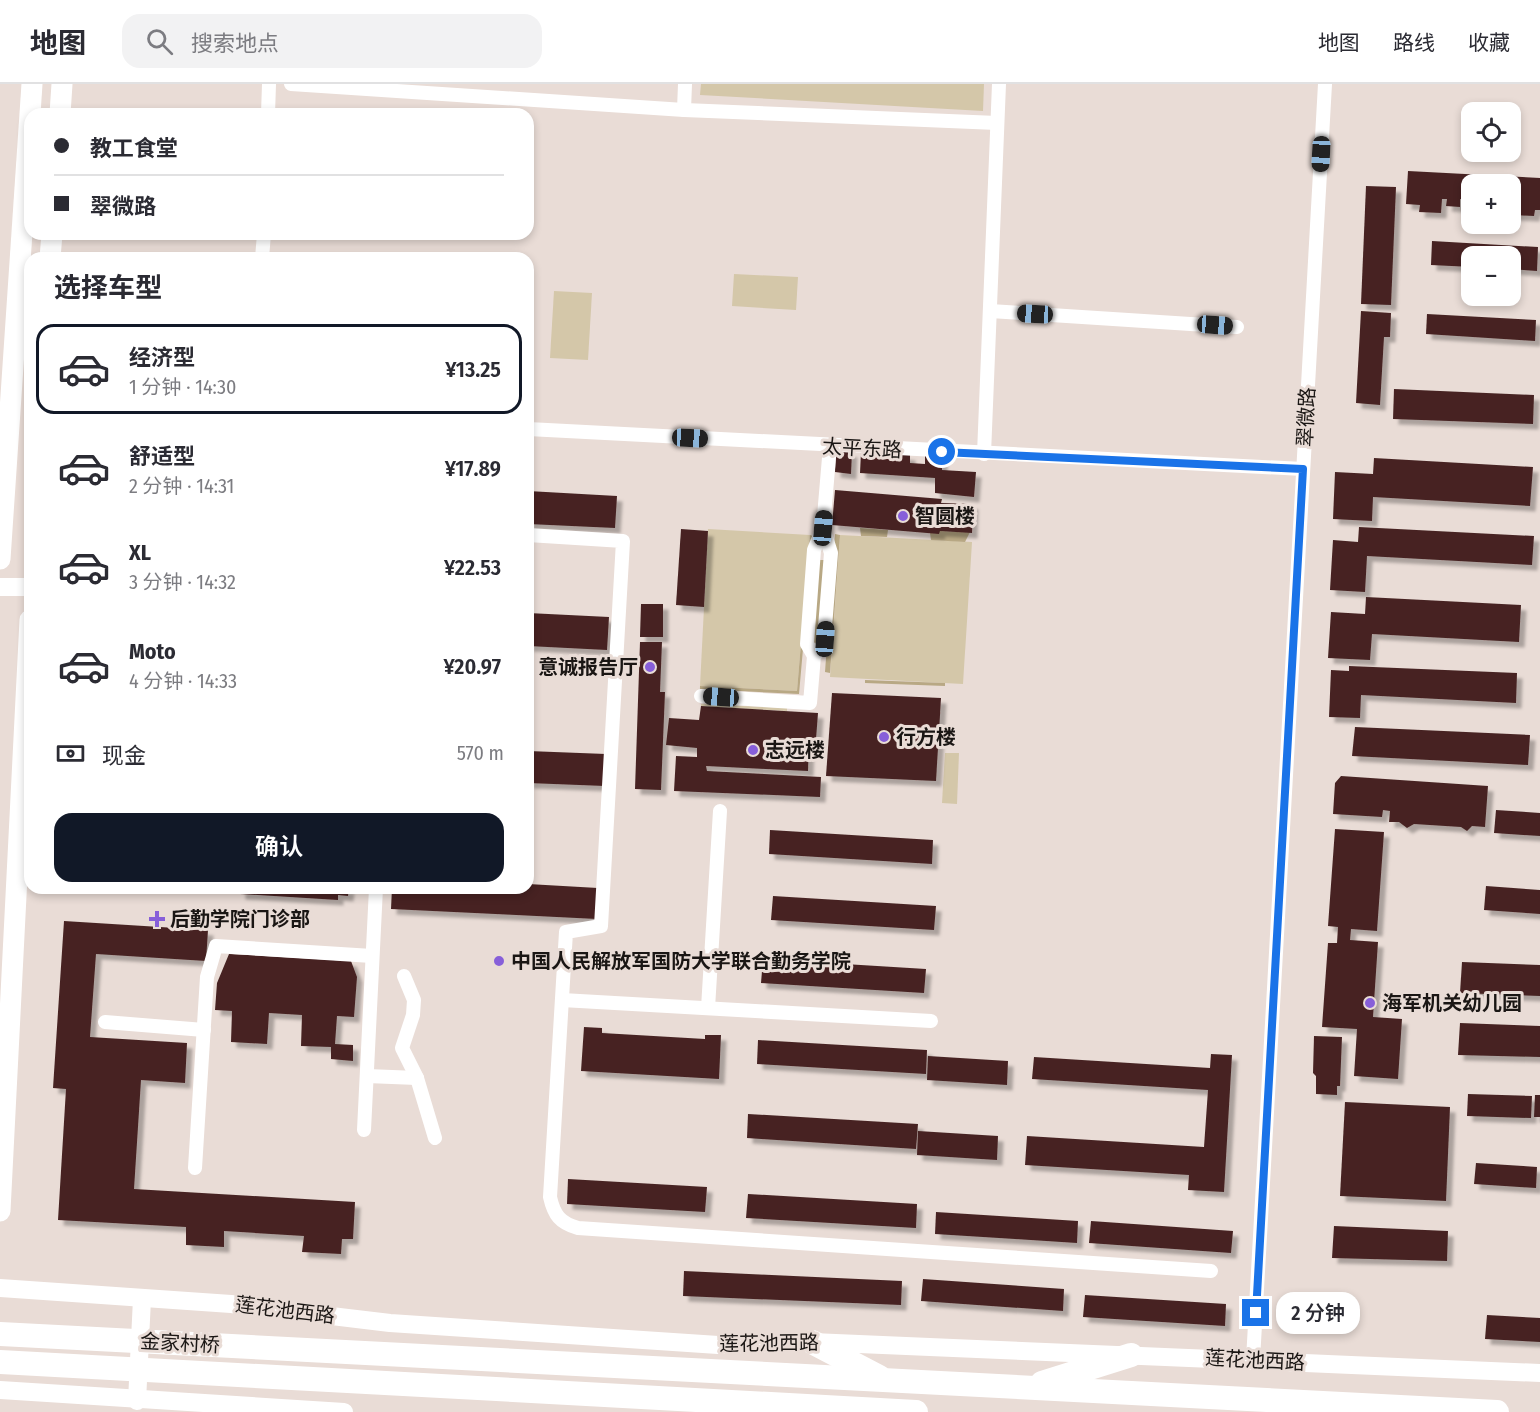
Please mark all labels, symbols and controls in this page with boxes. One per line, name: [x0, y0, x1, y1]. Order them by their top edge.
search box: [122, 14, 542, 68]
icon: search: [143, 25, 176, 58]
text: 地图: [30, 27, 86, 60]
text: 搜索地点: [191, 30, 279, 57]
text: 地图: [1318, 30, 1360, 56]
text: 路线: [1393, 30, 1435, 56]
text: 收藏: [1468, 30, 1510, 56]
map controls: [1461, 102, 1521, 306]
button: locate: [1461, 102, 1521, 162]
text: 教工食堂: [90, 135, 178, 162]
car: [1311, 136, 1331, 172]
button: +: [1461, 174, 1521, 234]
text: 翠微路: [90, 193, 156, 220]
button: −: [1461, 246, 1521, 306]
text: 选择车型: [54, 272, 162, 304]
car: [1017, 304, 1053, 324]
car: [1196, 315, 1234, 335]
icon: car: [57, 342, 111, 396]
text: 经济型: [129, 344, 195, 371]
text: ¥13.25: [445, 356, 501, 383]
text: 1 分钟 · 14:30: [129, 375, 236, 399]
street label: 翠微路: [1292, 386, 1320, 448]
car: [672, 428, 708, 448]
street label: 太平东路: [821, 434, 903, 462]
route start: [928, 438, 955, 465]
icon: car: [57, 441, 111, 495]
text: 舒适型: [129, 443, 195, 470]
text: ¥17.89: [445, 455, 501, 482]
text: 2 分钟 · 14:31: [129, 474, 234, 498]
place label: 智圆楼: [915, 504, 975, 528]
car: [812, 509, 834, 547]
marker: 智圆楼: [896, 509, 910, 523]
text: XL: [129, 539, 151, 566]
icon: car: [57, 540, 111, 594]
text: ¥22.53: [444, 554, 501, 581]
text: 3 分钟 · 14:32: [129, 570, 236, 594]
car: [815, 620, 835, 658]
text: Moto: [129, 638, 176, 665]
icon: car: [57, 639, 111, 693]
text: ¥20.97: [443, 653, 501, 680]
place label: 意诚报告厅: [538, 655, 638, 679]
marker: 意诚报告厅: [643, 660, 657, 674]
text: 4 分钟 · 14:33: [129, 669, 237, 693]
car: [702, 687, 740, 707]
place label: 行方楼: [896, 725, 956, 749]
marker: 行方楼: [877, 730, 891, 744]
icon: cash: [54, 737, 87, 770]
place label: 志远楼: [765, 738, 825, 762]
text: 570 m: [457, 741, 504, 765]
text: 现金: [102, 742, 146, 769]
marker: 志远楼: [746, 743, 760, 757]
button: 确认: [54, 813, 504, 882]
place label: 后勤学院门诊部: [170, 907, 310, 931]
marker: 后勤学院门诊部: [148, 910, 166, 928]
place label: 中国人民解放军国防大学联合勤务学院: [511, 949, 851, 973]
marker: 中国人民解放军国防大学联合勤务学院: [492, 954, 506, 968]
place label: 海军机关幼儿园: [1382, 991, 1522, 1015]
marker: 海军机关幼儿园: [1363, 996, 1377, 1010]
street label: 莲花池西路: [234, 1292, 336, 1328]
callout: 2 分钟: [1277, 1292, 1361, 1334]
route end: [1242, 1299, 1269, 1326]
text: 2 分钟: [1291, 1301, 1345, 1325]
street label: 金家村桥: [139, 1329, 221, 1357]
street label: 莲花池西路: [719, 1330, 819, 1356]
street label: 莲花池西路: [1204, 1345, 1306, 1375]

